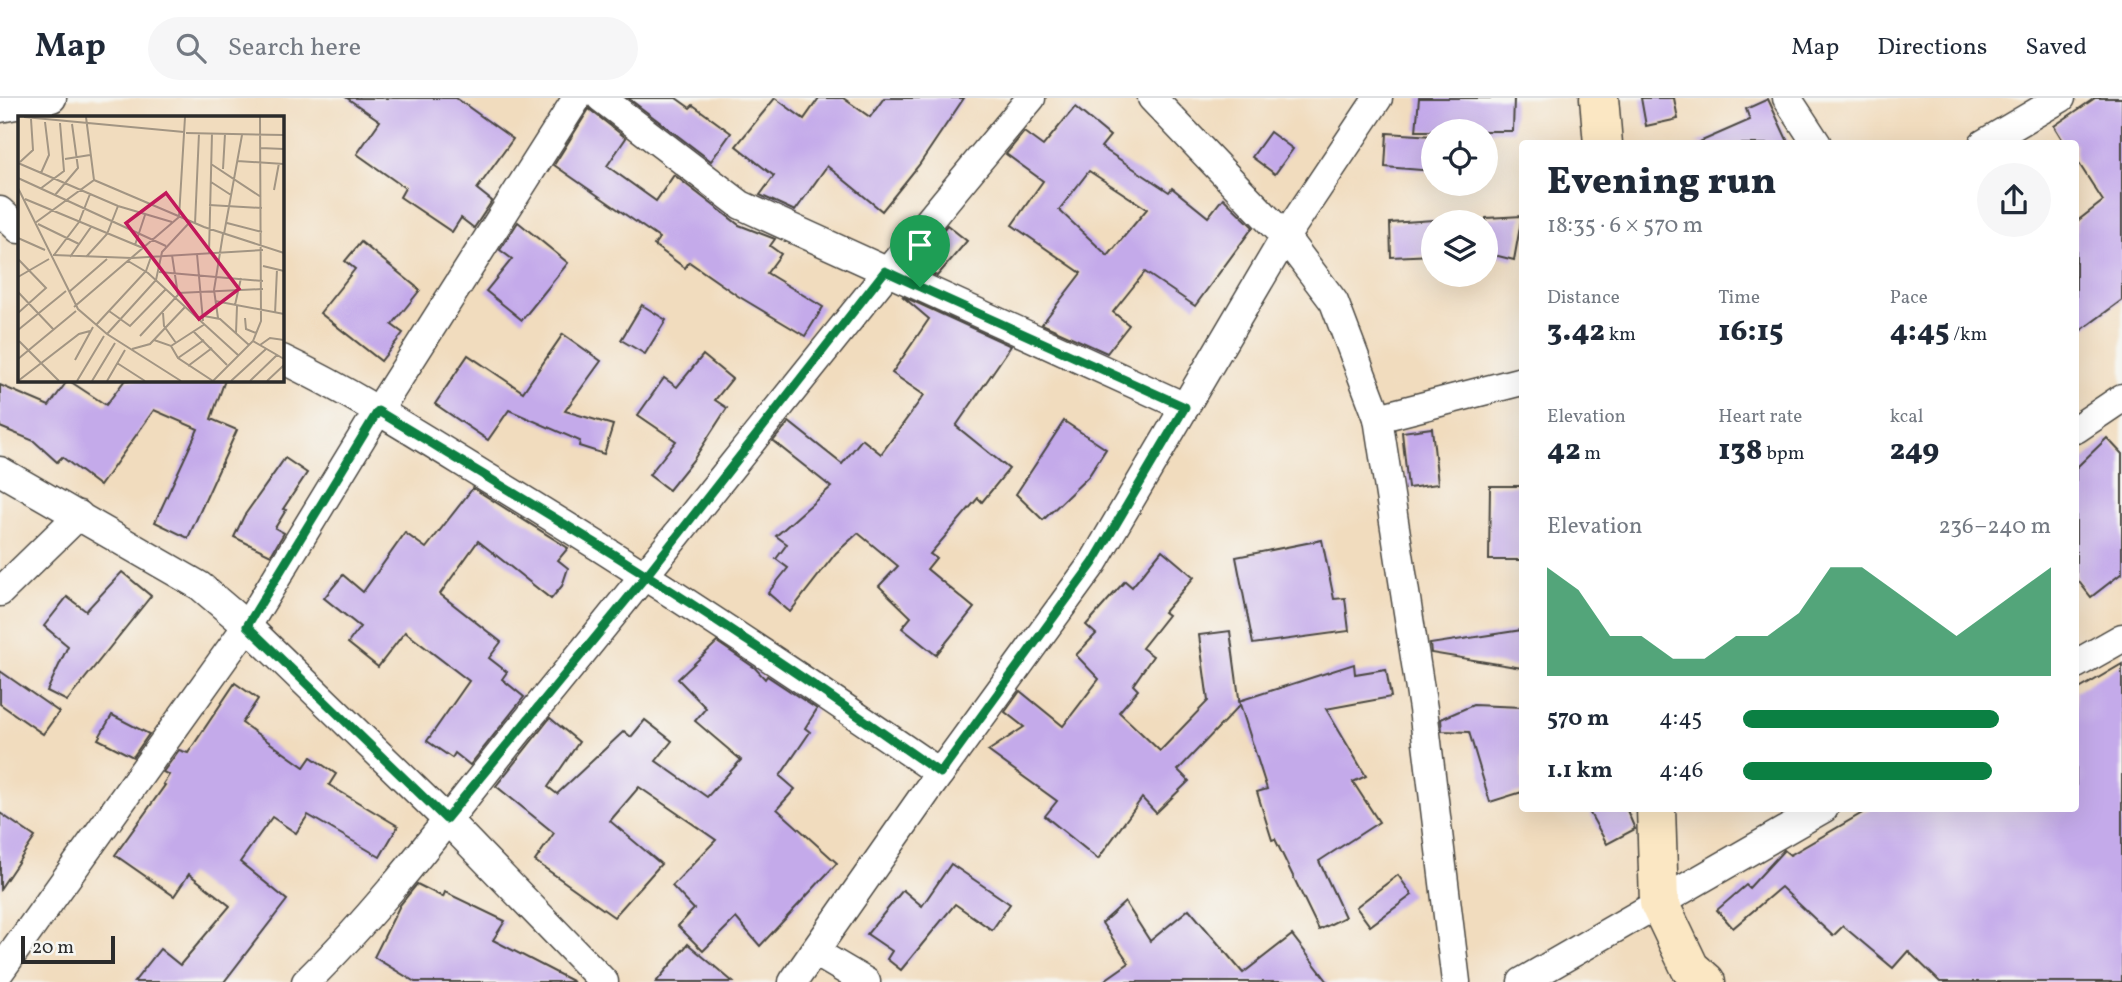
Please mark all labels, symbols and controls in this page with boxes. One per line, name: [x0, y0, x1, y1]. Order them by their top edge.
search box: [148, 17, 638, 80]
text: Map: [35, 25, 106, 71]
icon: search: [172, 29, 210, 67]
text: Search here: [228, 30, 361, 66]
text: Map: [1791, 31, 1839, 65]
text: Directions: [1877, 31, 1987, 65]
text: Saved: [2025, 31, 2087, 65]
inset map: [18, 116, 284, 382]
map controls: [1421, 119, 1498, 287]
button: locate: [1421, 119, 1498, 196]
text: Evening run: [1547, 157, 1777, 210]
button: share: [1977, 163, 2051, 237]
button: layers: [1421, 210, 1498, 287]
text: 18:35 · 6 × 570 m: [1547, 210, 1703, 242]
pin: [890, 215, 950, 287]
icon: arrive: [901, 226, 939, 264]
text: Distance: [1547, 285, 1620, 311]
text: Time: [1718, 285, 1760, 311]
text: Pace: [1890, 285, 1928, 311]
text: 3.42: [1547, 311, 1605, 353]
text: 16:15: [1718, 311, 1783, 353]
text: 4:45: [1890, 311, 1949, 353]
text: km: [1605, 322, 1636, 348]
text: /km: [1949, 322, 1987, 348]
text: Elevation: [1547, 404, 1626, 430]
text: Heart rate: [1718, 404, 1802, 430]
text: kcal: [1890, 404, 1923, 430]
text: 42: [1547, 430, 1581, 472]
text: 138: [1718, 430, 1763, 472]
text: 249: [1890, 430, 1939, 472]
text: m: [1581, 441, 1601, 467]
text: bpm: [1763, 441, 1805, 467]
text: Elevation: [1547, 511, 1643, 543]
text: 236–240 m: [1938, 511, 2051, 543]
text: 570 m: [1547, 703, 1609, 735]
text: 4:45: [1659, 703, 1702, 735]
text: 1.1 km: [1547, 755, 1613, 787]
text: 4:46: [1659, 755, 1703, 787]
scale bar: [21, 933, 116, 965]
text: 20 m: [32, 935, 74, 961]

